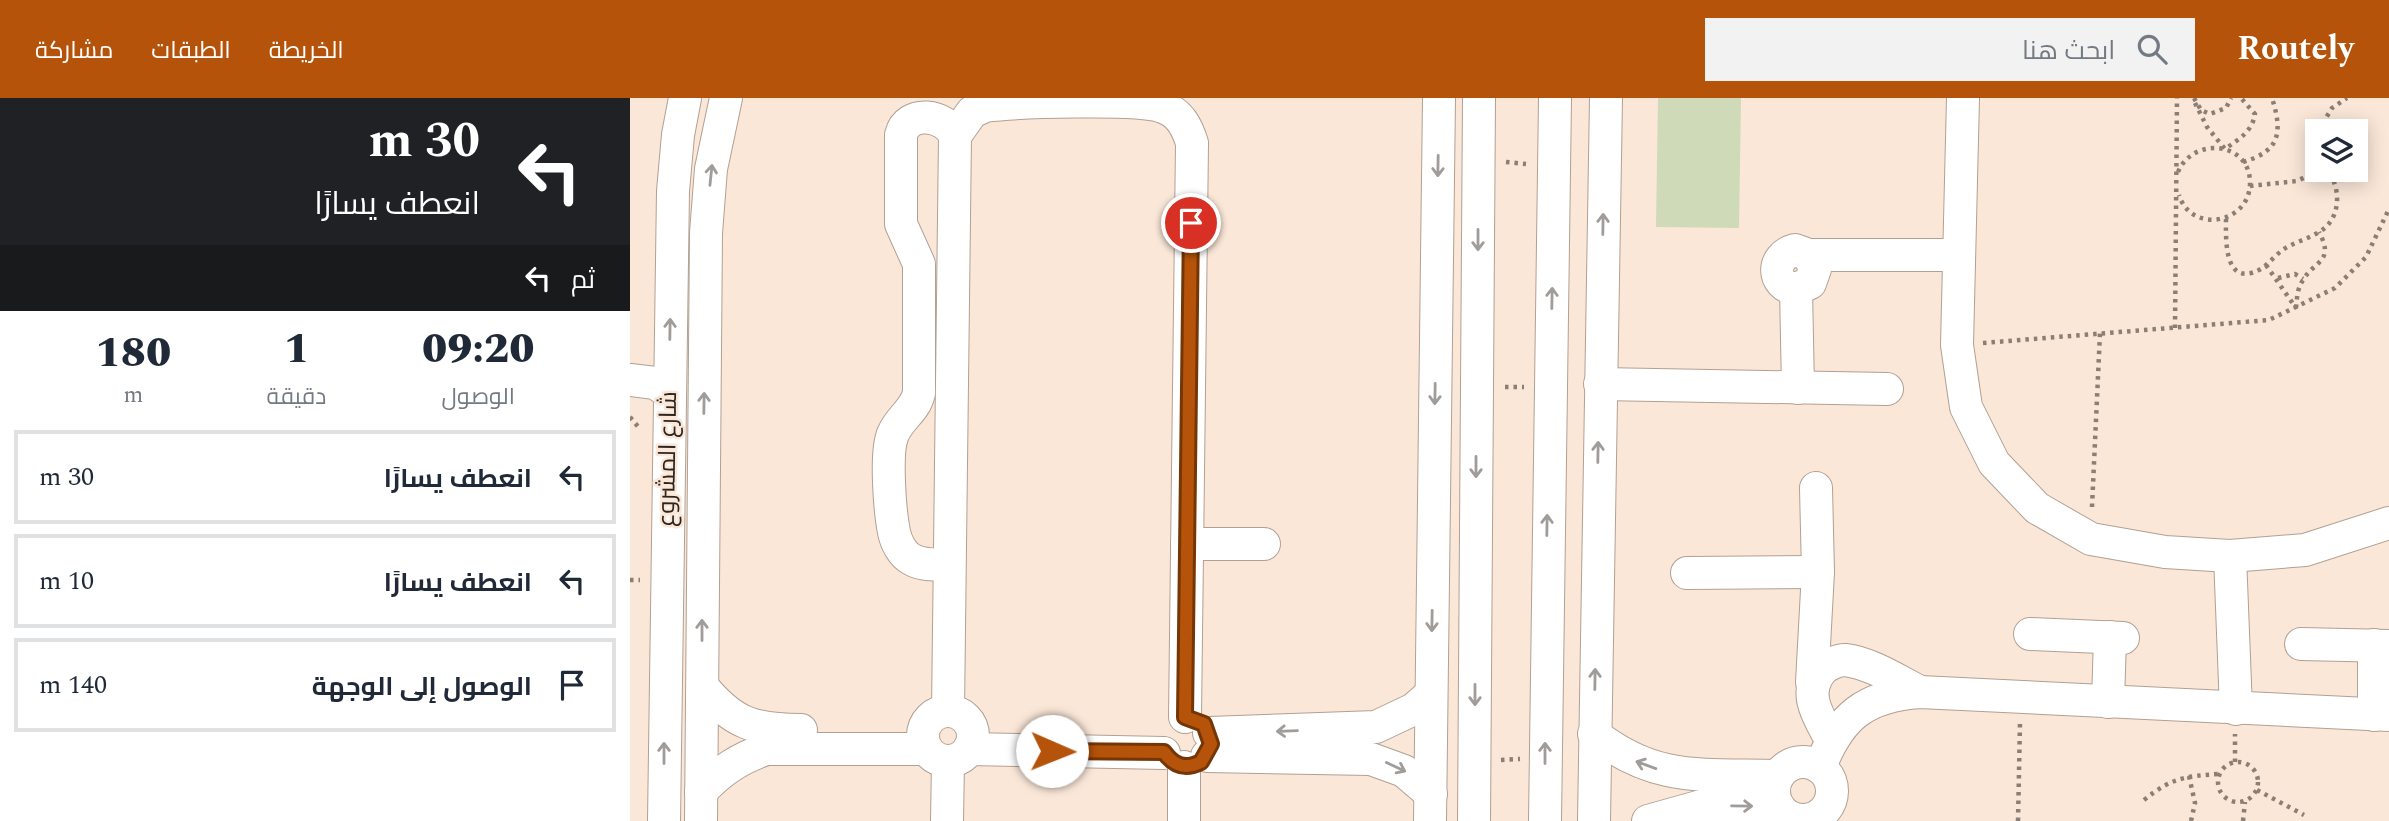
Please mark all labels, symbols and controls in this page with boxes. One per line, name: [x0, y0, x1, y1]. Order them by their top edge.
search box: [1705, 18, 2195, 81]
text: Routely: [2237, 24, 2354, 74]
icon: search: [2133, 30, 2171, 68]
text: ابحث هنا: [2022, 31, 2115, 71]
text: مشاركة: [35, 33, 113, 69]
text: الطبقات: [151, 33, 231, 69]
text: الخريطة: [269, 33, 344, 69]
text: 30 m: [369, 104, 480, 179]
map controls: [2305, 119, 2368, 182]
button: layers: [2305, 119, 2368, 182]
icon: left: [504, 126, 595, 217]
one-way arrow: [1432, 154, 1445, 177]
one-way arrow: [705, 165, 718, 187]
text: انعطف يسارًا: [314, 180, 480, 229]
pin: [1161, 193, 1221, 253]
icon: arrive: [1172, 204, 1210, 242]
one-way arrow: [1596, 213, 1610, 236]
one-way arrow: [1471, 228, 1485, 251]
icon: left: [519, 259, 557, 297]
text: ثم: [571, 260, 595, 300]
one-way arrow: [1545, 287, 1558, 310]
text: 1: [284, 318, 309, 381]
text: 09:20: [422, 318, 535, 381]
one-way arrow: [663, 318, 677, 341]
text: 180: [96, 322, 171, 385]
text: m: [123, 378, 143, 413]
text: دقيقة: [267, 380, 326, 415]
text: الوصول: [442, 380, 515, 415]
one-way arrow: [1428, 382, 1442, 405]
street label: شارع المشروع: [649, 391, 687, 527]
one-way arrow: [697, 392, 711, 415]
one-way arrow: [1592, 441, 1605, 464]
one-way arrow: [1469, 455, 1483, 478]
text: 30 m: [39, 457, 94, 497]
icon: left: [553, 458, 591, 496]
text: انعطف يسارًا: [384, 459, 532, 499]
one-way arrow: [1541, 514, 1554, 537]
text: 10 m: [39, 561, 94, 601]
icon: left: [553, 562, 591, 600]
text: انعطف يسارًا: [384, 563, 532, 603]
one-way arrow: [1425, 609, 1438, 632]
one-way arrow: [695, 619, 709, 642]
text: 140 m: [39, 665, 107, 705]
icon: arrive: [553, 666, 591, 704]
text: الوصول إلى الوجهة: [312, 667, 532, 707]
one-way arrow: [1588, 668, 1601, 691]
one-way arrow: [1468, 683, 1481, 706]
position arrow: [1015, 714, 1089, 788]
one-way arrow: [1276, 724, 1299, 738]
one-way arrow: [657, 742, 671, 765]
one-way arrow: [1538, 742, 1552, 765]
one-way arrow: [1636, 758, 1658, 770]
one-way arrow: [1385, 761, 1406, 775]
one-way arrow: [1730, 799, 1753, 813]

